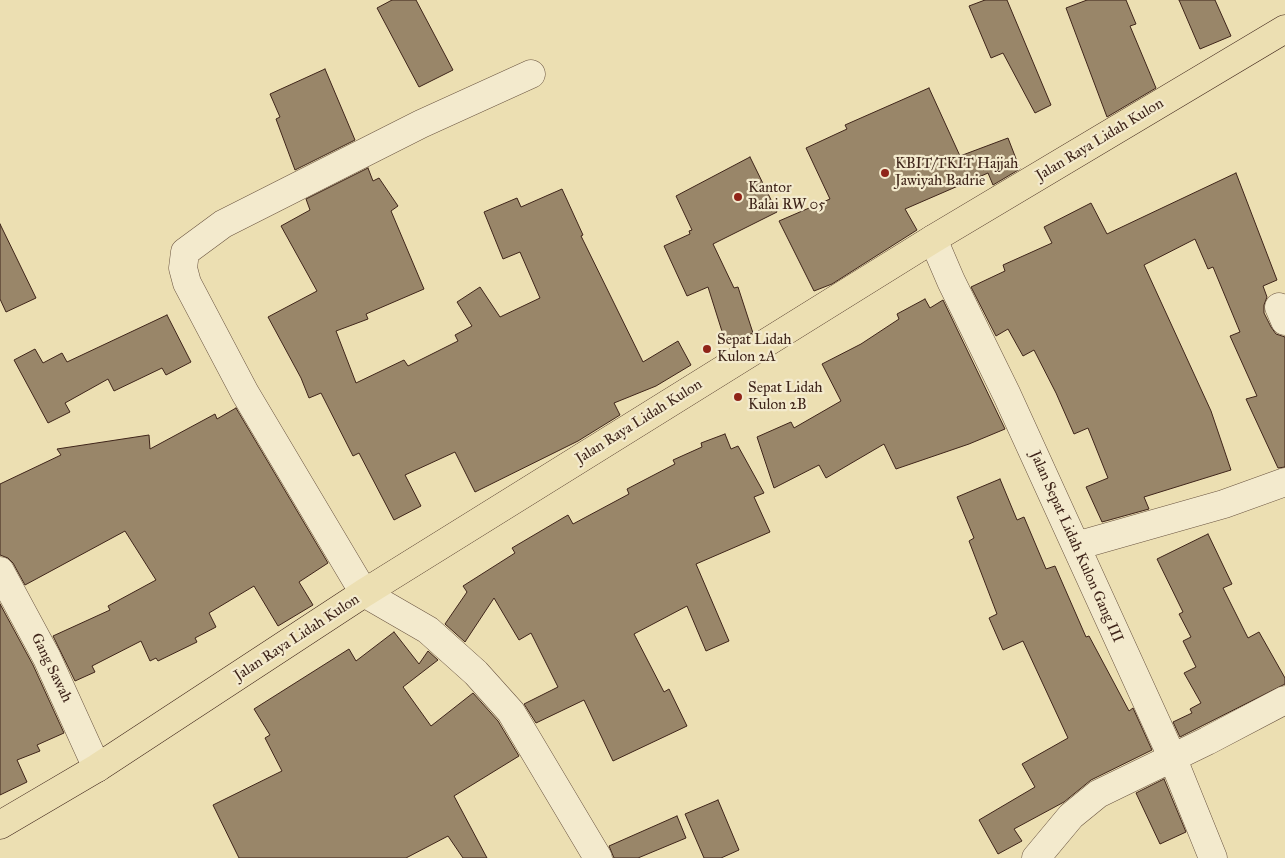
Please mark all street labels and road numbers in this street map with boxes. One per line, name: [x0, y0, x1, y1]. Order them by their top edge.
street label: Jalan Raya Lidah Kulon: [1033, 95, 1167, 185]
street label: Jalan Raya Lidah Kulon: [572, 376, 706, 468]
street label: Jalan Sepat Lidah Kulon Gang III: [1025, 448, 1127, 646]
street label: Jalan Raya Lidah Kulon: [231, 591, 363, 685]
street label: Gang Sawah: [26, 630, 76, 706]

